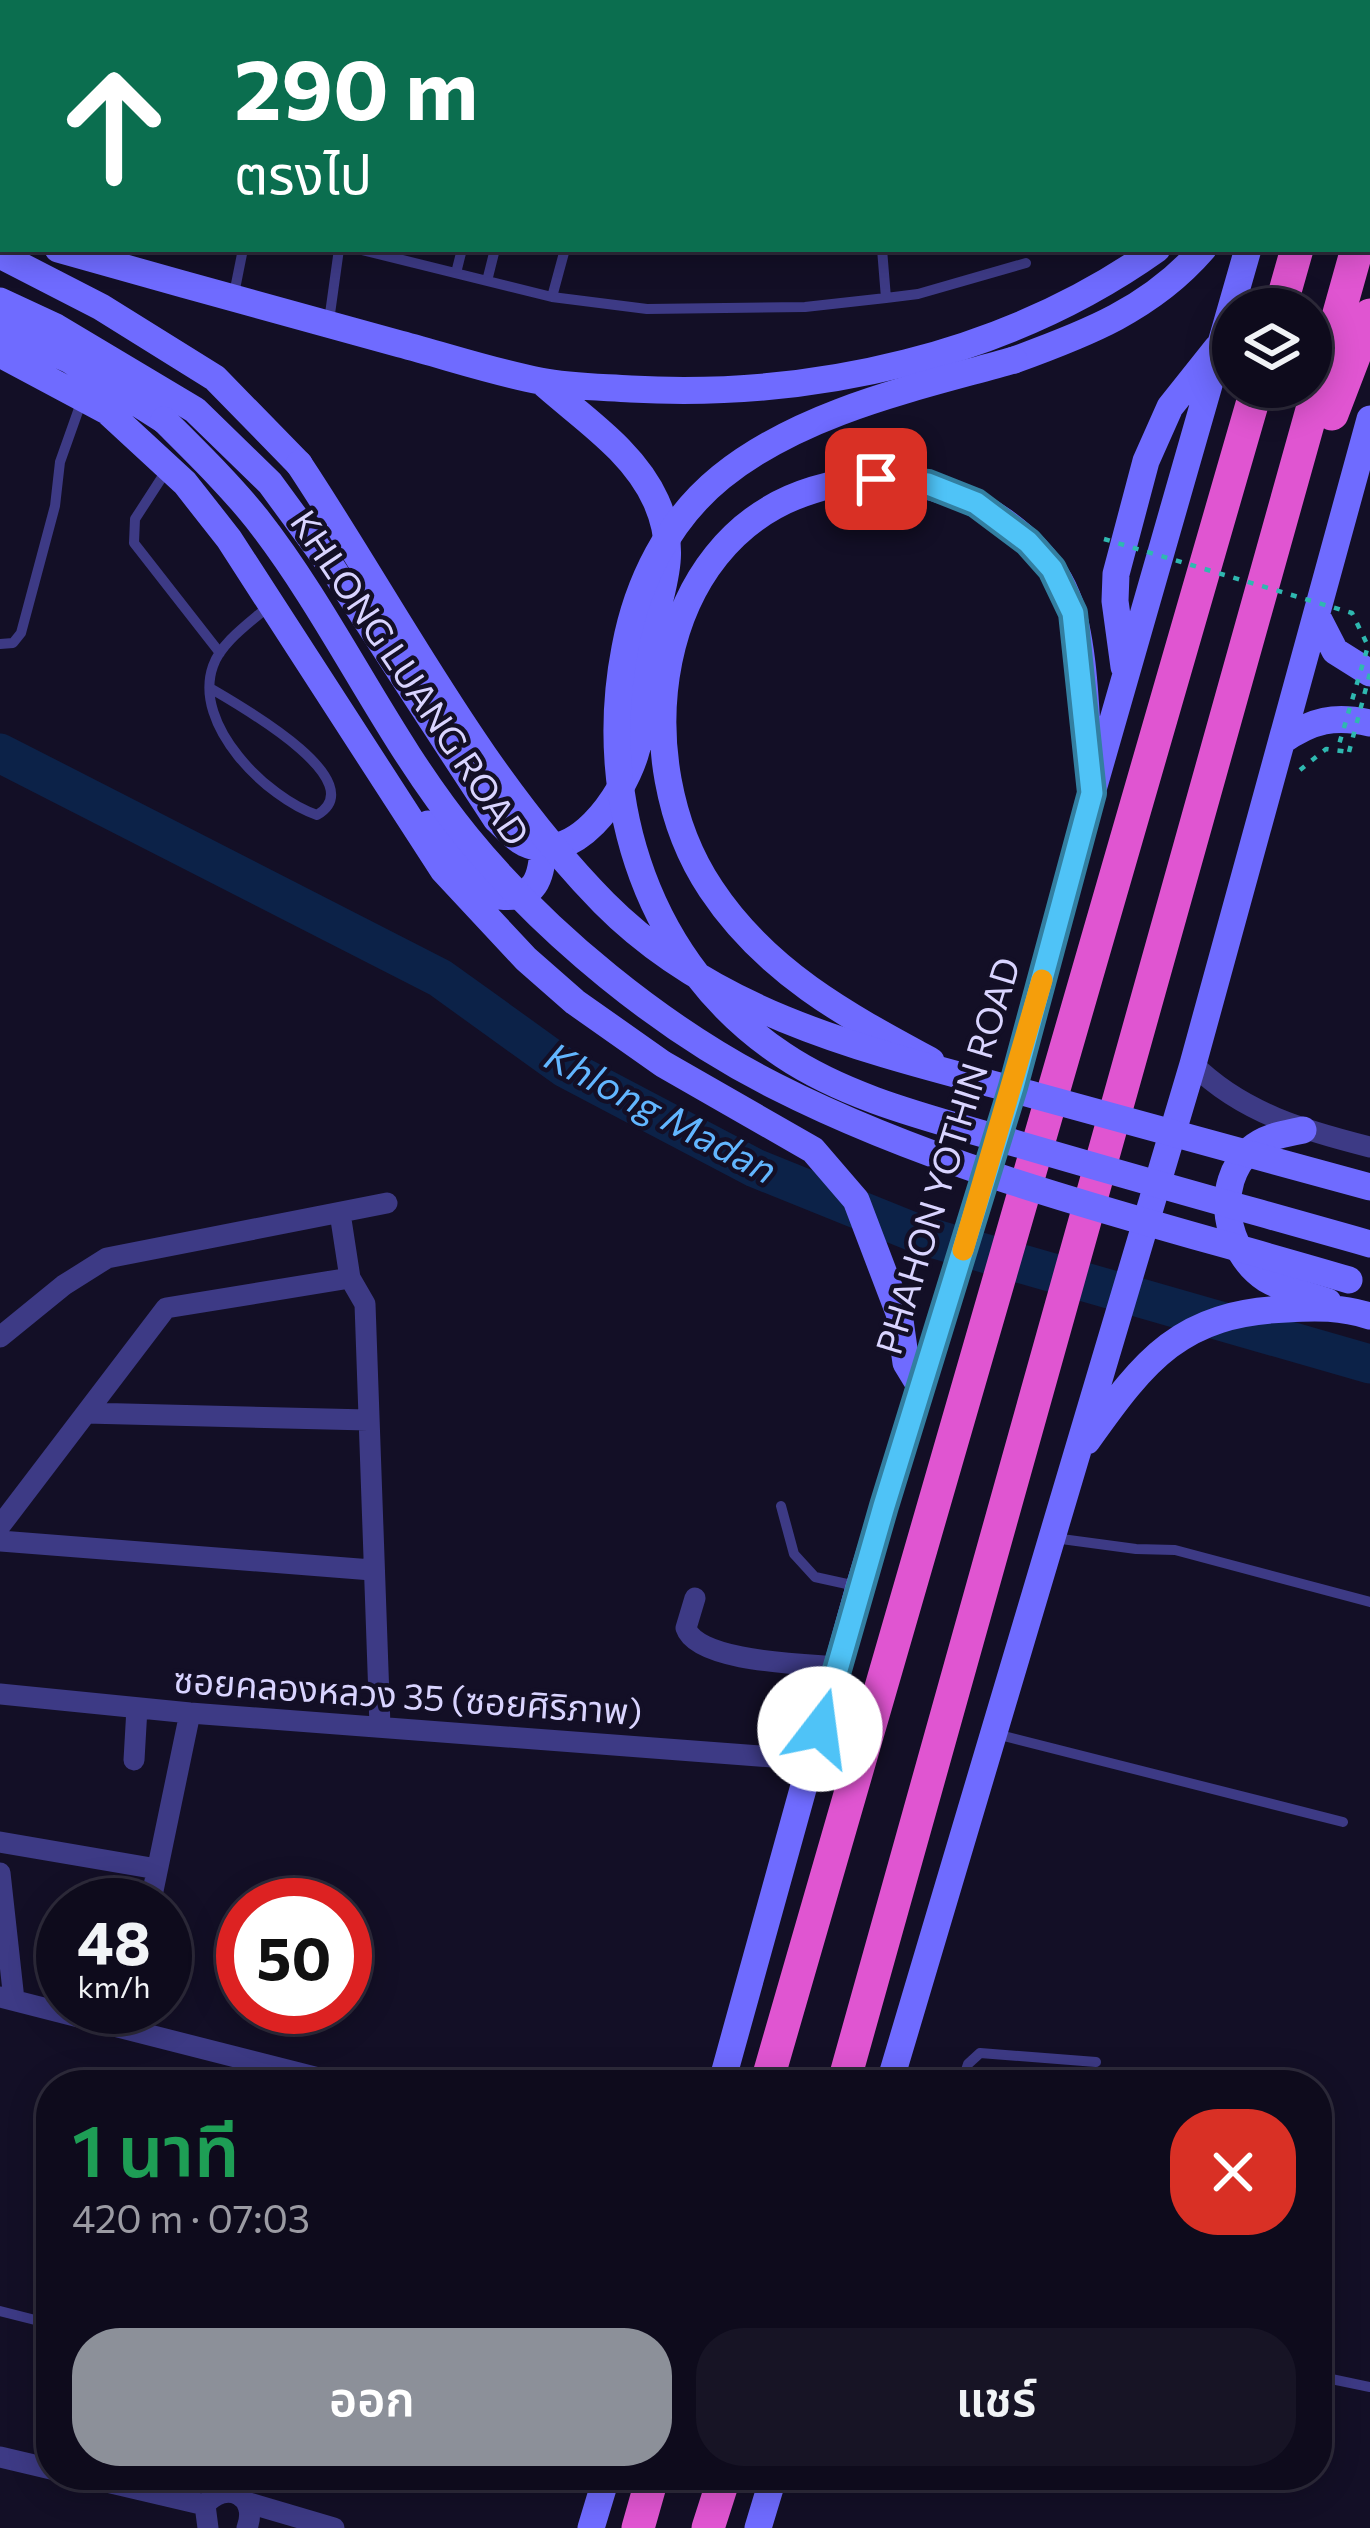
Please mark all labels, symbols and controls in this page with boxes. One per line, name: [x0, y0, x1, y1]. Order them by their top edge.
text: 290 m: [234, 35, 478, 137]
icon: ahead: [36, 48, 192, 204]
text: ตรงไป: [234, 139, 372, 205]
map controls: [1212, 288, 1332, 408]
button: layers: [1212, 288, 1332, 408]
pin: [825, 428, 927, 530]
icon: arrive: [843, 446, 909, 512]
street label: KHLONG LUANG ROAD: [283, 501, 540, 853]
street label: PHAHON YOTHIN ROAD: [865, 952, 1027, 1359]
water label: Khlong Madan: [538, 1030, 786, 1192]
street label: ซอยคลองหลวง 35 (ซอยศิริภาพ): [172, 1656, 644, 1732]
position arrow: [757, 1666, 883, 1792]
speed limit sign: 50: [216, 1878, 372, 2034]
text: 48: [77, 1904, 151, 1977]
text: km/h: [78, 1967, 150, 2004]
text: 1 นาที: [72, 2104, 239, 2192]
button: close: [1170, 2109, 1296, 2235]
text: 420 m · 07:03: [72, 2193, 310, 2241]
button: ออก: [72, 2328, 672, 2466]
button: แชร์: [696, 2328, 1296, 2466]

